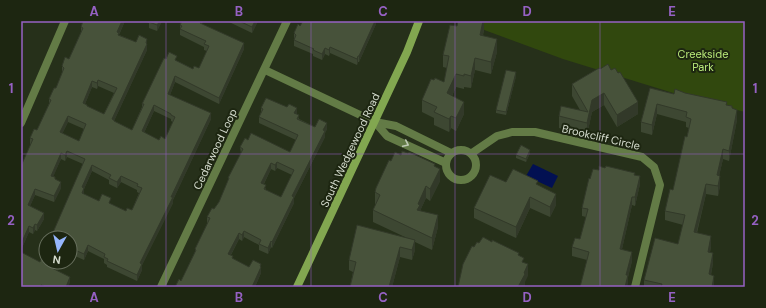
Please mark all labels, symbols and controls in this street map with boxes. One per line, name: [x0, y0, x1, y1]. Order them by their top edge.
text: A: [89, 3, 99, 20]
text: B: [235, 3, 243, 20]
text: C: [378, 3, 388, 20]
text: D: [522, 3, 532, 20]
text: E: [668, 3, 676, 20]
park label: Creekside Park: [678, 47, 728, 74]
text: 1: [9, 80, 13, 97]
text: 1: [753, 80, 757, 97]
street label: South Wedgewood Road: [317, 90, 383, 209]
street label: Cedarwood Loop: [190, 106, 240, 192]
street label: Brookcliff Circle: [561, 121, 641, 153]
one-way arrow: [401, 139, 409, 147]
text: 2: [7, 212, 15, 229]
text: 2: [751, 212, 759, 229]
north arrow: [38, 230, 78, 270]
text: N: [52, 252, 62, 267]
text: A: [89, 289, 99, 306]
text: B: [235, 289, 243, 306]
text: C: [378, 289, 388, 306]
text: D: [522, 289, 532, 306]
text: E: [668, 289, 676, 306]

